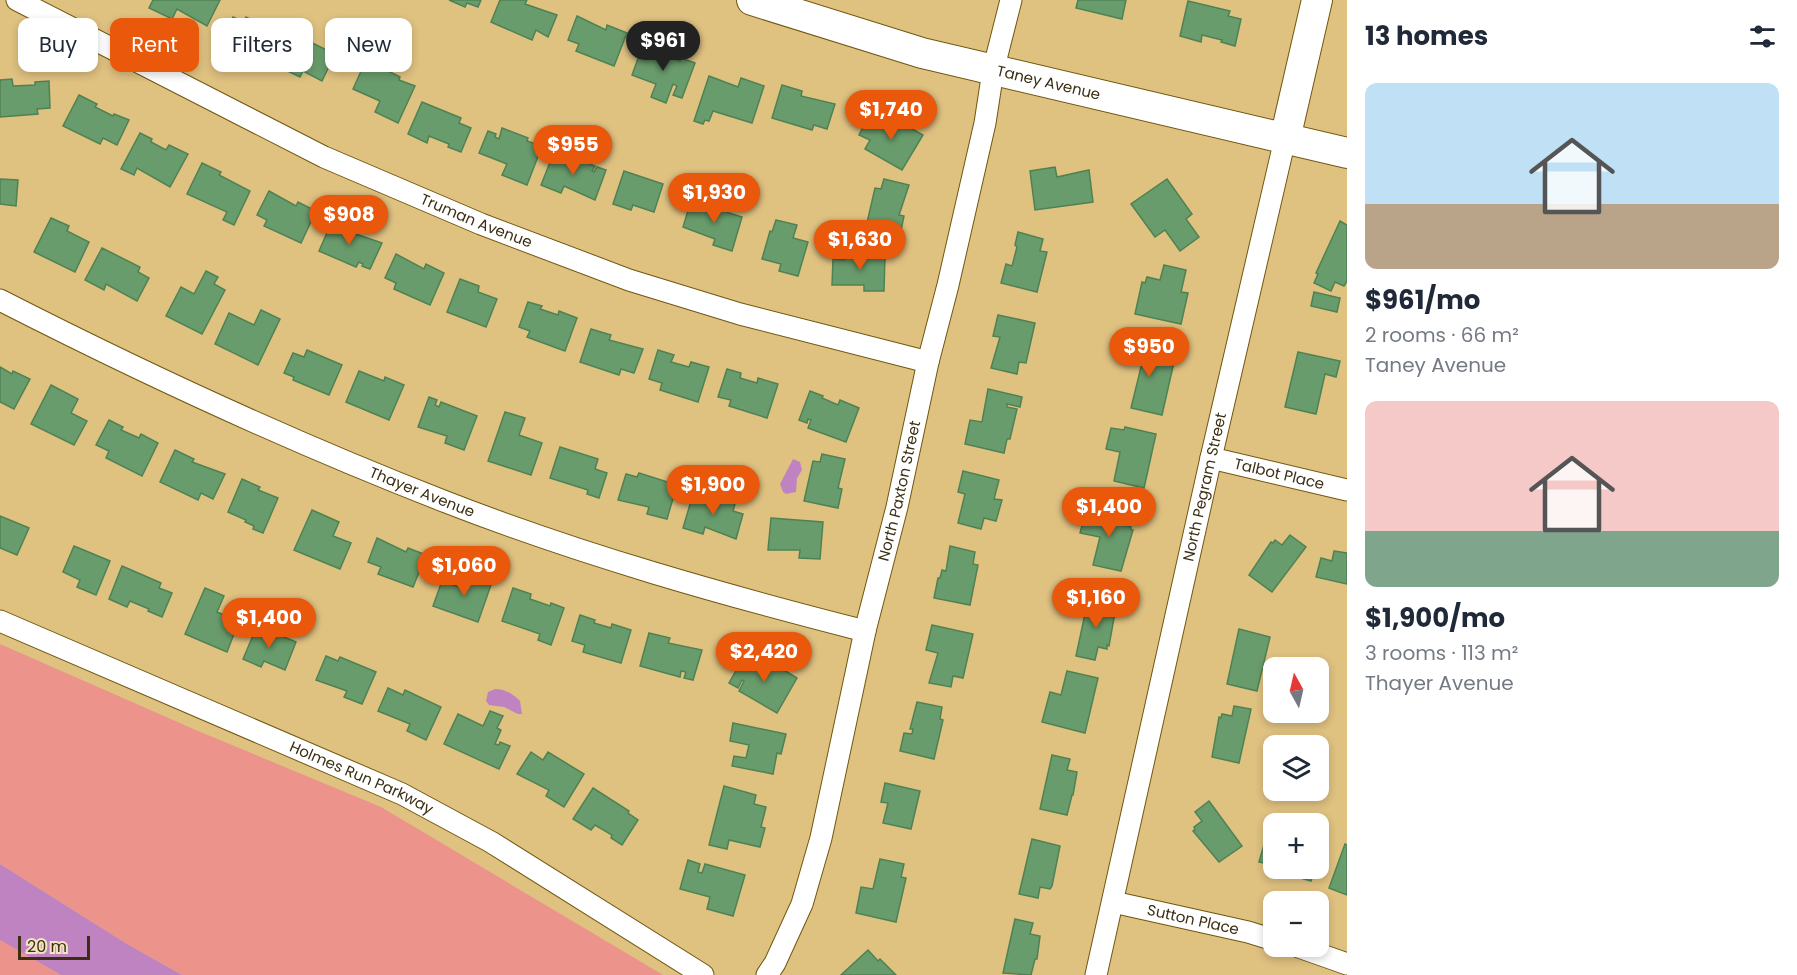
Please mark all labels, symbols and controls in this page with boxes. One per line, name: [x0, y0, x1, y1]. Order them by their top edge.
chip: Buy: [18, 18, 98, 72]
chip: Rent: [110, 18, 199, 72]
chip: Filters: [211, 18, 313, 72]
chip: New: [325, 18, 412, 72]
text: 13 homes: [1365, 18, 1488, 54]
icon: filters: [1746, 20, 1779, 53]
pin: $961: [627, 21, 699, 72]
text: $961: [640, 26, 686, 54]
street label: Taney Avenue: [995, 60, 1103, 105]
pin: $1,740: [842, 90, 940, 141]
text: $1,740: [859, 95, 923, 123]
icon: home: [1518, 122, 1626, 230]
pin: $955: [537, 125, 609, 176]
text: $955: [547, 130, 599, 158]
pin: $1,930: [665, 173, 763, 224]
text: $1,930: [682, 178, 746, 206]
street label: Truman Avenue: [417, 188, 535, 252]
pin: $908: [313, 195, 385, 246]
text: $908: [323, 200, 375, 228]
pin: $1,630: [811, 220, 909, 271]
text: $1,630: [828, 225, 892, 253]
text: $961/mo: [1365, 282, 1480, 318]
text: 2 rooms · 66 m²: [1365, 321, 1519, 349]
pin: $950: [1113, 327, 1185, 378]
text: $950: [1123, 332, 1175, 360]
text: Taney Avenue: [1365, 351, 1506, 379]
street label: North Pegram Street: [1177, 410, 1231, 563]
street label: North Paxton Street: [872, 419, 925, 563]
icon: home: [1518, 440, 1626, 548]
street label: Talbot Place: [1232, 453, 1327, 494]
street label: Thayer Avenue: [366, 461, 478, 522]
pin: $1,900: [664, 465, 762, 516]
text: $1,900: [681, 470, 745, 498]
pin: $1,400: [1060, 487, 1158, 538]
text: $1,400: [1076, 492, 1142, 520]
pin: $1,060: [415, 546, 513, 597]
text: $1,060: [431, 551, 497, 579]
pin: $1,160: [1047, 578, 1145, 629]
text: $1,160: [1066, 583, 1126, 611]
pin: $1,400: [220, 598, 318, 649]
text: $1,900/mo: [1365, 600, 1505, 636]
text: $1,400: [236, 603, 302, 631]
pin: $2,420: [715, 632, 813, 683]
text: $2,420: [730, 637, 798, 665]
text: 3 rooms · 113 m²: [1365, 639, 1518, 667]
north arrow: [1263, 657, 1329, 723]
map controls: [1263, 657, 1329, 957]
text: Thayer Avenue: [1365, 669, 1514, 697]
button: layers: [1263, 735, 1329, 801]
street label: Holmes Run Parkway: [286, 736, 438, 819]
button: +: [1263, 813, 1329, 879]
button: −: [1263, 891, 1329, 957]
street label: Sutton Place: [1145, 899, 1241, 940]
scale bar: [18, 933, 90, 960]
text: 20 m: [27, 935, 67, 958]

